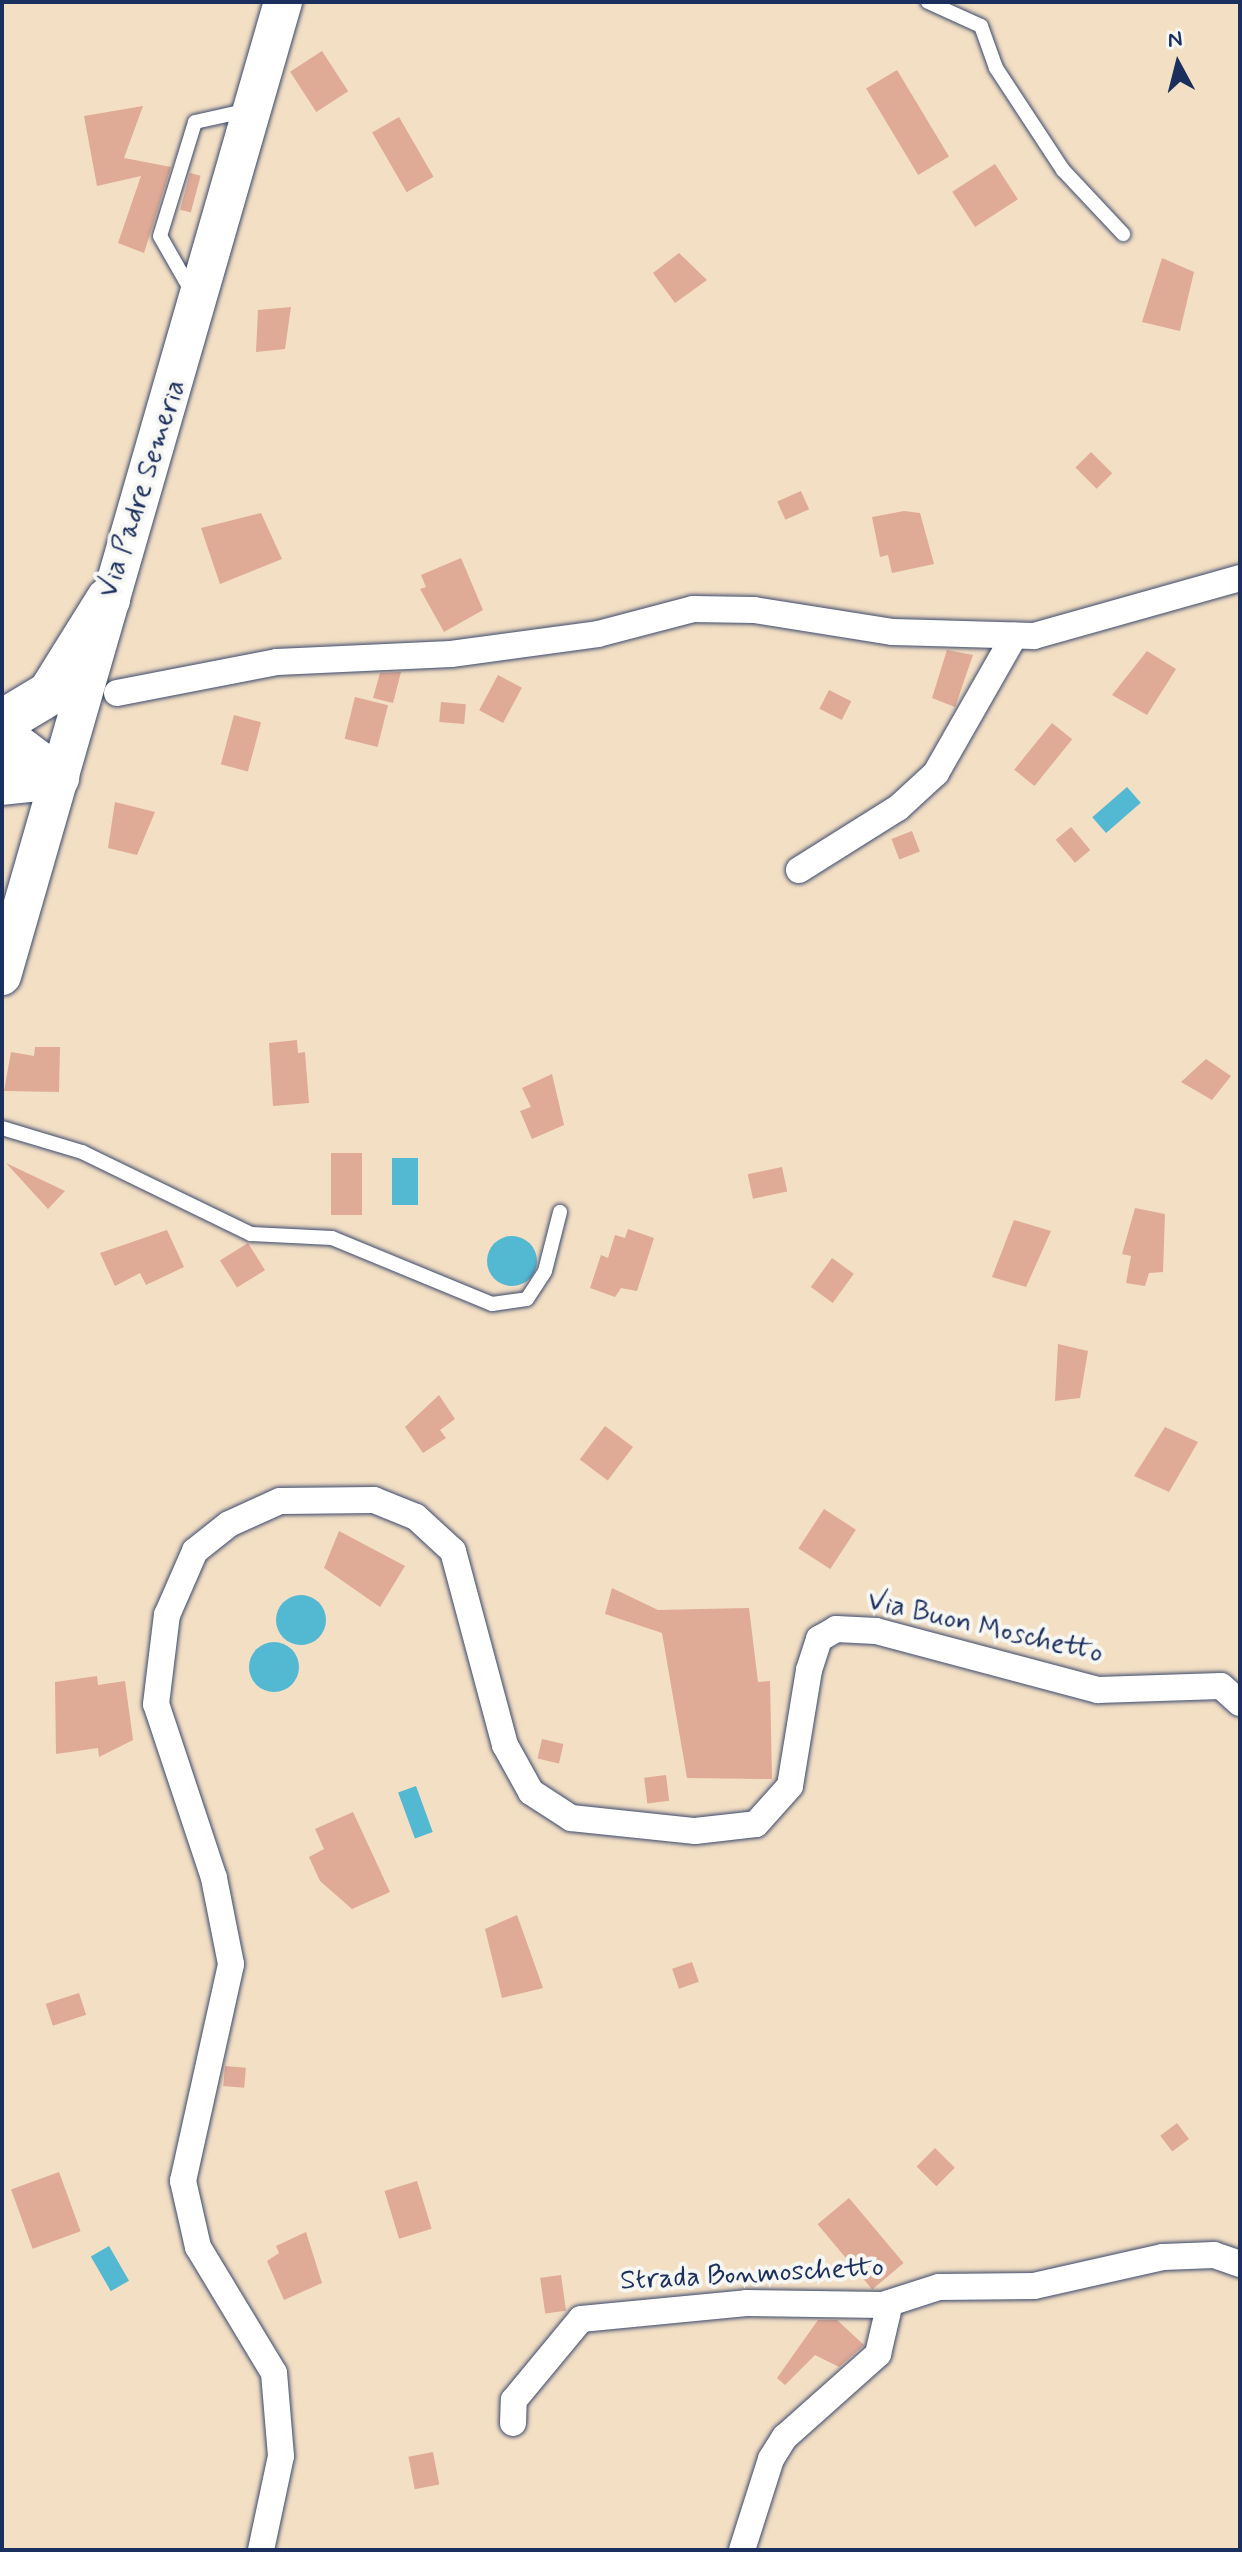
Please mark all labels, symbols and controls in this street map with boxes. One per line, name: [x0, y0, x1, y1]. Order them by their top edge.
north arrow: [1138, 24, 1218, 104]
text: N: [1166, 25, 1184, 55]
street label: Via Padre Semeria: [92, 376, 194, 602]
street label: Via Buon Moschetto: [864, 1585, 1106, 1671]
street label: Strada Bonmoschetto: [618, 2251, 886, 2299]

